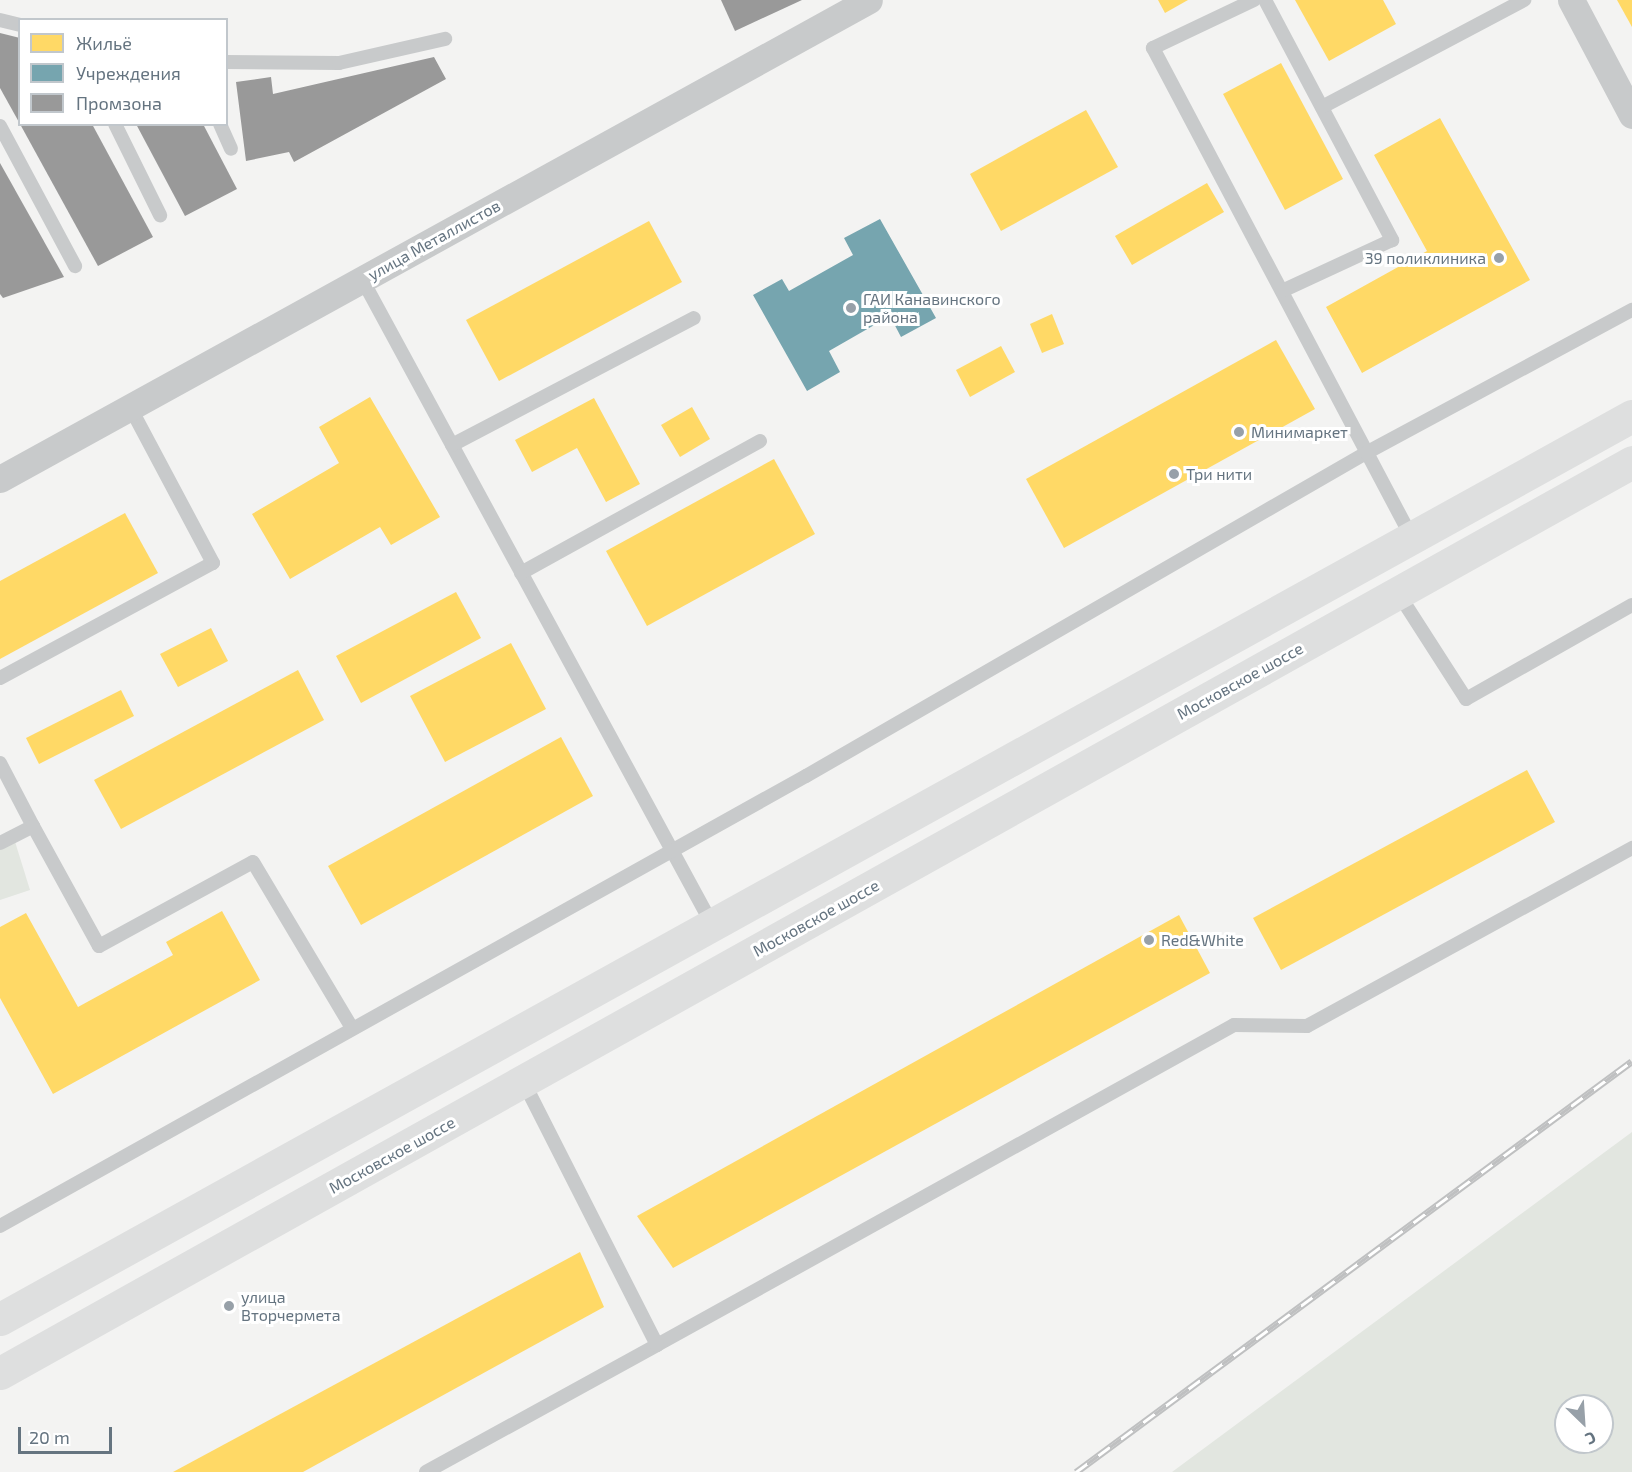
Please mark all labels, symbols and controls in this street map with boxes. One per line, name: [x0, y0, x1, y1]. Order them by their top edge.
legend: [18, 18, 228, 126]
text: Жильё: [76, 32, 132, 54]
text: Учреждения: [76, 62, 181, 84]
text: Промзона: [76, 92, 162, 114]
street label: улица Металлистов: [365, 196, 503, 284]
place label: 39 поликлиника: [1365, 248, 1486, 268]
marker: 39 поликлиника: [1490, 249, 1508, 267]
place label: ГАИ Канавинского района: [863, 289, 1001, 327]
marker: ГАИ Канавинского района: [844, 301, 858, 315]
place label: Минимаркет: [1251, 422, 1348, 442]
marker: Минимаркет: [1232, 425, 1246, 439]
place label: Три нити: [1186, 464, 1252, 484]
marker: Три нити: [1167, 467, 1181, 481]
street label: Московское шоссе: [1173, 638, 1307, 724]
street label: Московское шоссе: [749, 875, 883, 961]
place label: Red&White: [1161, 930, 1244, 950]
marker: Red&White: [1142, 933, 1156, 947]
street label: Московское шоссе: [325, 1112, 459, 1198]
place label: улица Вторчермета: [241, 1287, 340, 1325]
marker: улица Вторчермета: [222, 1299, 236, 1313]
north arrow: [1554, 1394, 1614, 1454]
scale bar: [21, 1415, 116, 1453]
text: 20 m: [29, 1426, 70, 1448]
text: С: [1583, 1428, 1599, 1450]

